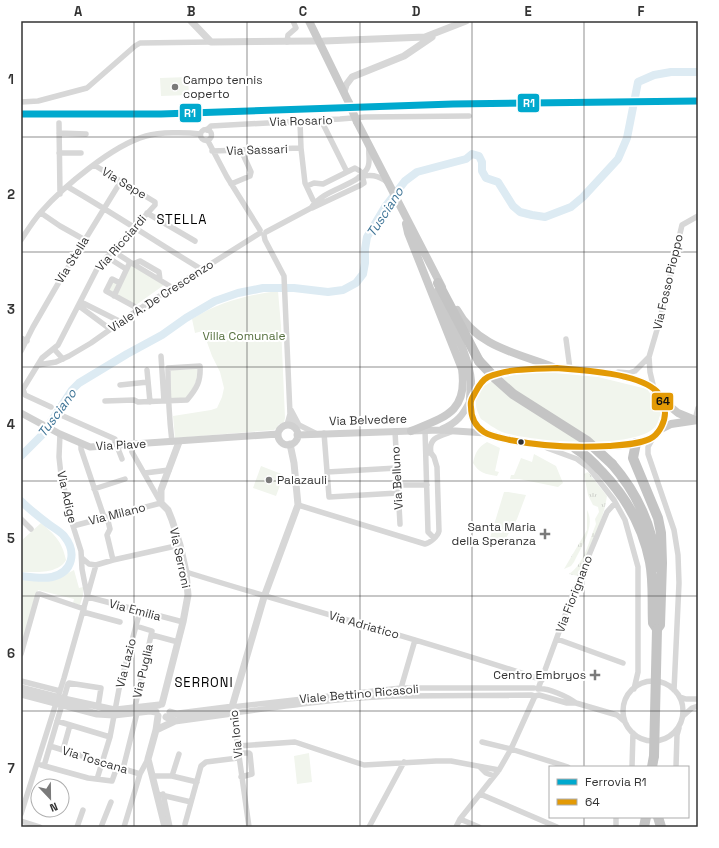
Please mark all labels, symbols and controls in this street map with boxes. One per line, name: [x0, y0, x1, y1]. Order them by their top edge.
text: A: [74, 3, 83, 20]
text: B: [187, 3, 196, 20]
text: C: [299, 3, 307, 20]
text: D: [412, 3, 421, 20]
text: E: [524, 3, 532, 20]
text: F: [638, 3, 645, 20]
text: 1: [8, 71, 14, 88]
place label: Campo tennis coperto: [183, 72, 263, 102]
marker: Campo tennis coperto: [170, 82, 180, 92]
line badge: R1: [517, 93, 540, 113]
text: R1: [523, 96, 535, 110]
line badge: R1: [179, 103, 202, 123]
text: R1: [184, 106, 196, 120]
street label: Via Rosario: [269, 112, 333, 130]
street label: Via Sassari: [226, 141, 288, 159]
street label: Via Sepe: [99, 163, 149, 203]
water label: Tusciano: [363, 183, 408, 240]
text: 2: [7, 186, 15, 203]
street label: Via Ricciardi: [92, 211, 150, 275]
district label: STELLA: [157, 211, 207, 228]
street label: Via Stella: [51, 233, 93, 287]
street label: Via Fosso Pioppo: [649, 233, 687, 331]
street label: Viale A. De Crescenzo: [105, 256, 217, 336]
text: 3: [7, 301, 15, 318]
park label: Villa Comunale: [202, 328, 286, 344]
water label: Tusciano: [34, 385, 81, 441]
line badge: 64: [651, 392, 674, 411]
text: 64: [656, 394, 670, 408]
street label: Via Belvedere: [329, 411, 407, 429]
text: 4: [7, 416, 15, 433]
street label: Via Piave: [95, 436, 147, 454]
unlabelled marker: [516, 437, 526, 447]
street label: Via Belluno: [387, 446, 407, 510]
street label: Via Adige: [53, 469, 81, 525]
place label: Palazauli: [277, 472, 327, 488]
marker: Palazauli: [264, 475, 274, 485]
street label: Via Milano: [87, 499, 147, 529]
place label: Santa Maria della Speranza: [451, 519, 536, 549]
street label: Via Serroni: [166, 526, 194, 590]
marker: Santa Maria della Speranza: [539, 528, 551, 540]
text: 5: [7, 530, 15, 547]
street label: Via Fiorignano: [552, 553, 596, 635]
street label: Via Emilia: [107, 595, 163, 625]
street label: Via Adriatico: [327, 607, 401, 643]
street label: Via Lazio: [112, 637, 140, 689]
street label: Via Puglia: [129, 642, 157, 700]
text: 6: [7, 645, 15, 662]
place label: Centro Embryos: [493, 667, 586, 683]
marker: Centro Embryos: [589, 669, 601, 681]
district label: SERRONI: [174, 674, 234, 691]
street label: Viale Bettino Ricasoli: [299, 681, 419, 707]
street label: Via Ionio: [226, 709, 246, 759]
street label: Via Toscana: [60, 742, 130, 778]
text: 7: [7, 760, 15, 777]
legend: [549, 766, 689, 818]
text: Ferrovia R1: [585, 774, 647, 790]
north arrow: [30, 778, 70, 818]
text: 64: [585, 794, 600, 810]
text: N: [48, 799, 60, 815]

